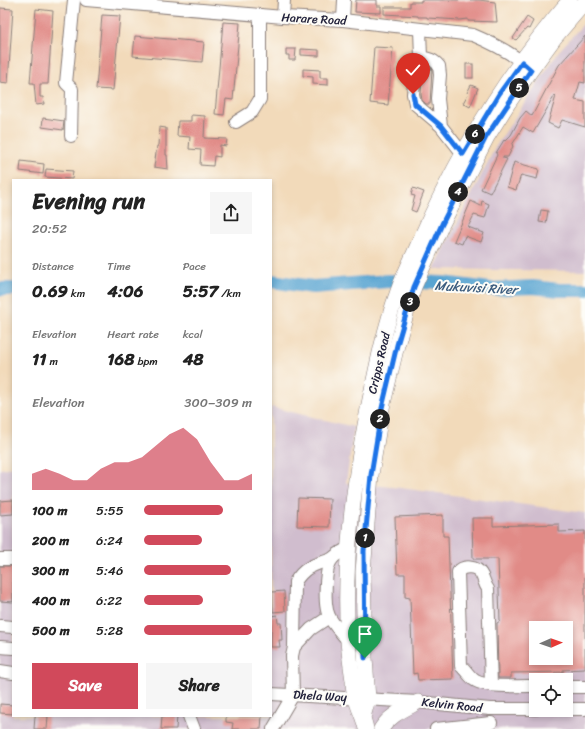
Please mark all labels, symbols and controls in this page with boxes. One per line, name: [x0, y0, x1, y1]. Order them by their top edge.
street label: Harare Road: [281, 6, 348, 32]
pin: [396, 53, 430, 94]
icon: check: [402, 59, 424, 81]
pin: 5: [509, 78, 529, 98]
text: 5: [516, 78, 522, 97]
pin: 6: [465, 124, 485, 144]
text: 6: [472, 124, 478, 143]
text: Evening run: [32, 182, 145, 221]
pin: 4: [448, 182, 468, 202]
text: 4: [455, 182, 461, 201]
button: share: [210, 192, 252, 234]
text: 20:52: [32, 217, 67, 240]
text: Distance: [32, 257, 74, 276]
text: Time: [107, 257, 131, 276]
text: Pace: [183, 257, 206, 276]
water label: Mukuvisi River: [434, 274, 520, 301]
text: 0.69: [32, 276, 68, 306]
text: 4:06: [107, 276, 144, 306]
text: 5:57: [183, 276, 218, 306]
text: km: [68, 284, 85, 303]
text: /km: [218, 284, 241, 303]
pin: 3: [400, 292, 420, 312]
text: 3: [407, 292, 413, 311]
text: Elevation: [32, 325, 77, 344]
text: Heart rate: [107, 325, 159, 344]
text: kcal: [183, 325, 203, 344]
street label: Cripps Road: [361, 329, 397, 396]
text: 11: [32, 344, 47, 374]
text: 168: [107, 344, 135, 374]
text: 48: [183, 344, 204, 374]
text: m: [47, 352, 58, 371]
text: bpm: [135, 352, 158, 371]
text: Elevation: [32, 391, 85, 414]
text: 300–309 m: [184, 391, 252, 414]
pin: 2: [370, 409, 390, 429]
text: 2: [377, 409, 383, 428]
text: 100 m: [32, 499, 67, 522]
text: 5:55: [96, 499, 124, 522]
pin: 1: [355, 528, 375, 548]
text: 1: [363, 528, 367, 547]
text: 200 m: [32, 529, 69, 552]
text: 6:24: [96, 529, 123, 552]
text: 300 m: [32, 559, 69, 582]
text: 5:46: [96, 559, 123, 582]
text: 400 m: [32, 589, 70, 612]
text: 6:22: [96, 589, 122, 612]
pin: [348, 617, 382, 658]
text: 500 m: [32, 619, 70, 642]
text: 5:28: [96, 619, 123, 642]
north arrow: [529, 621, 573, 665]
map controls: [529, 621, 573, 717]
icon: arrive: [354, 623, 376, 645]
button: Save: [32, 663, 138, 709]
button: Share: [146, 663, 252, 709]
button: locate: [529, 673, 573, 717]
street label: Dhela Way: [293, 684, 348, 708]
street label: Kelvin Road: [421, 691, 485, 719]

